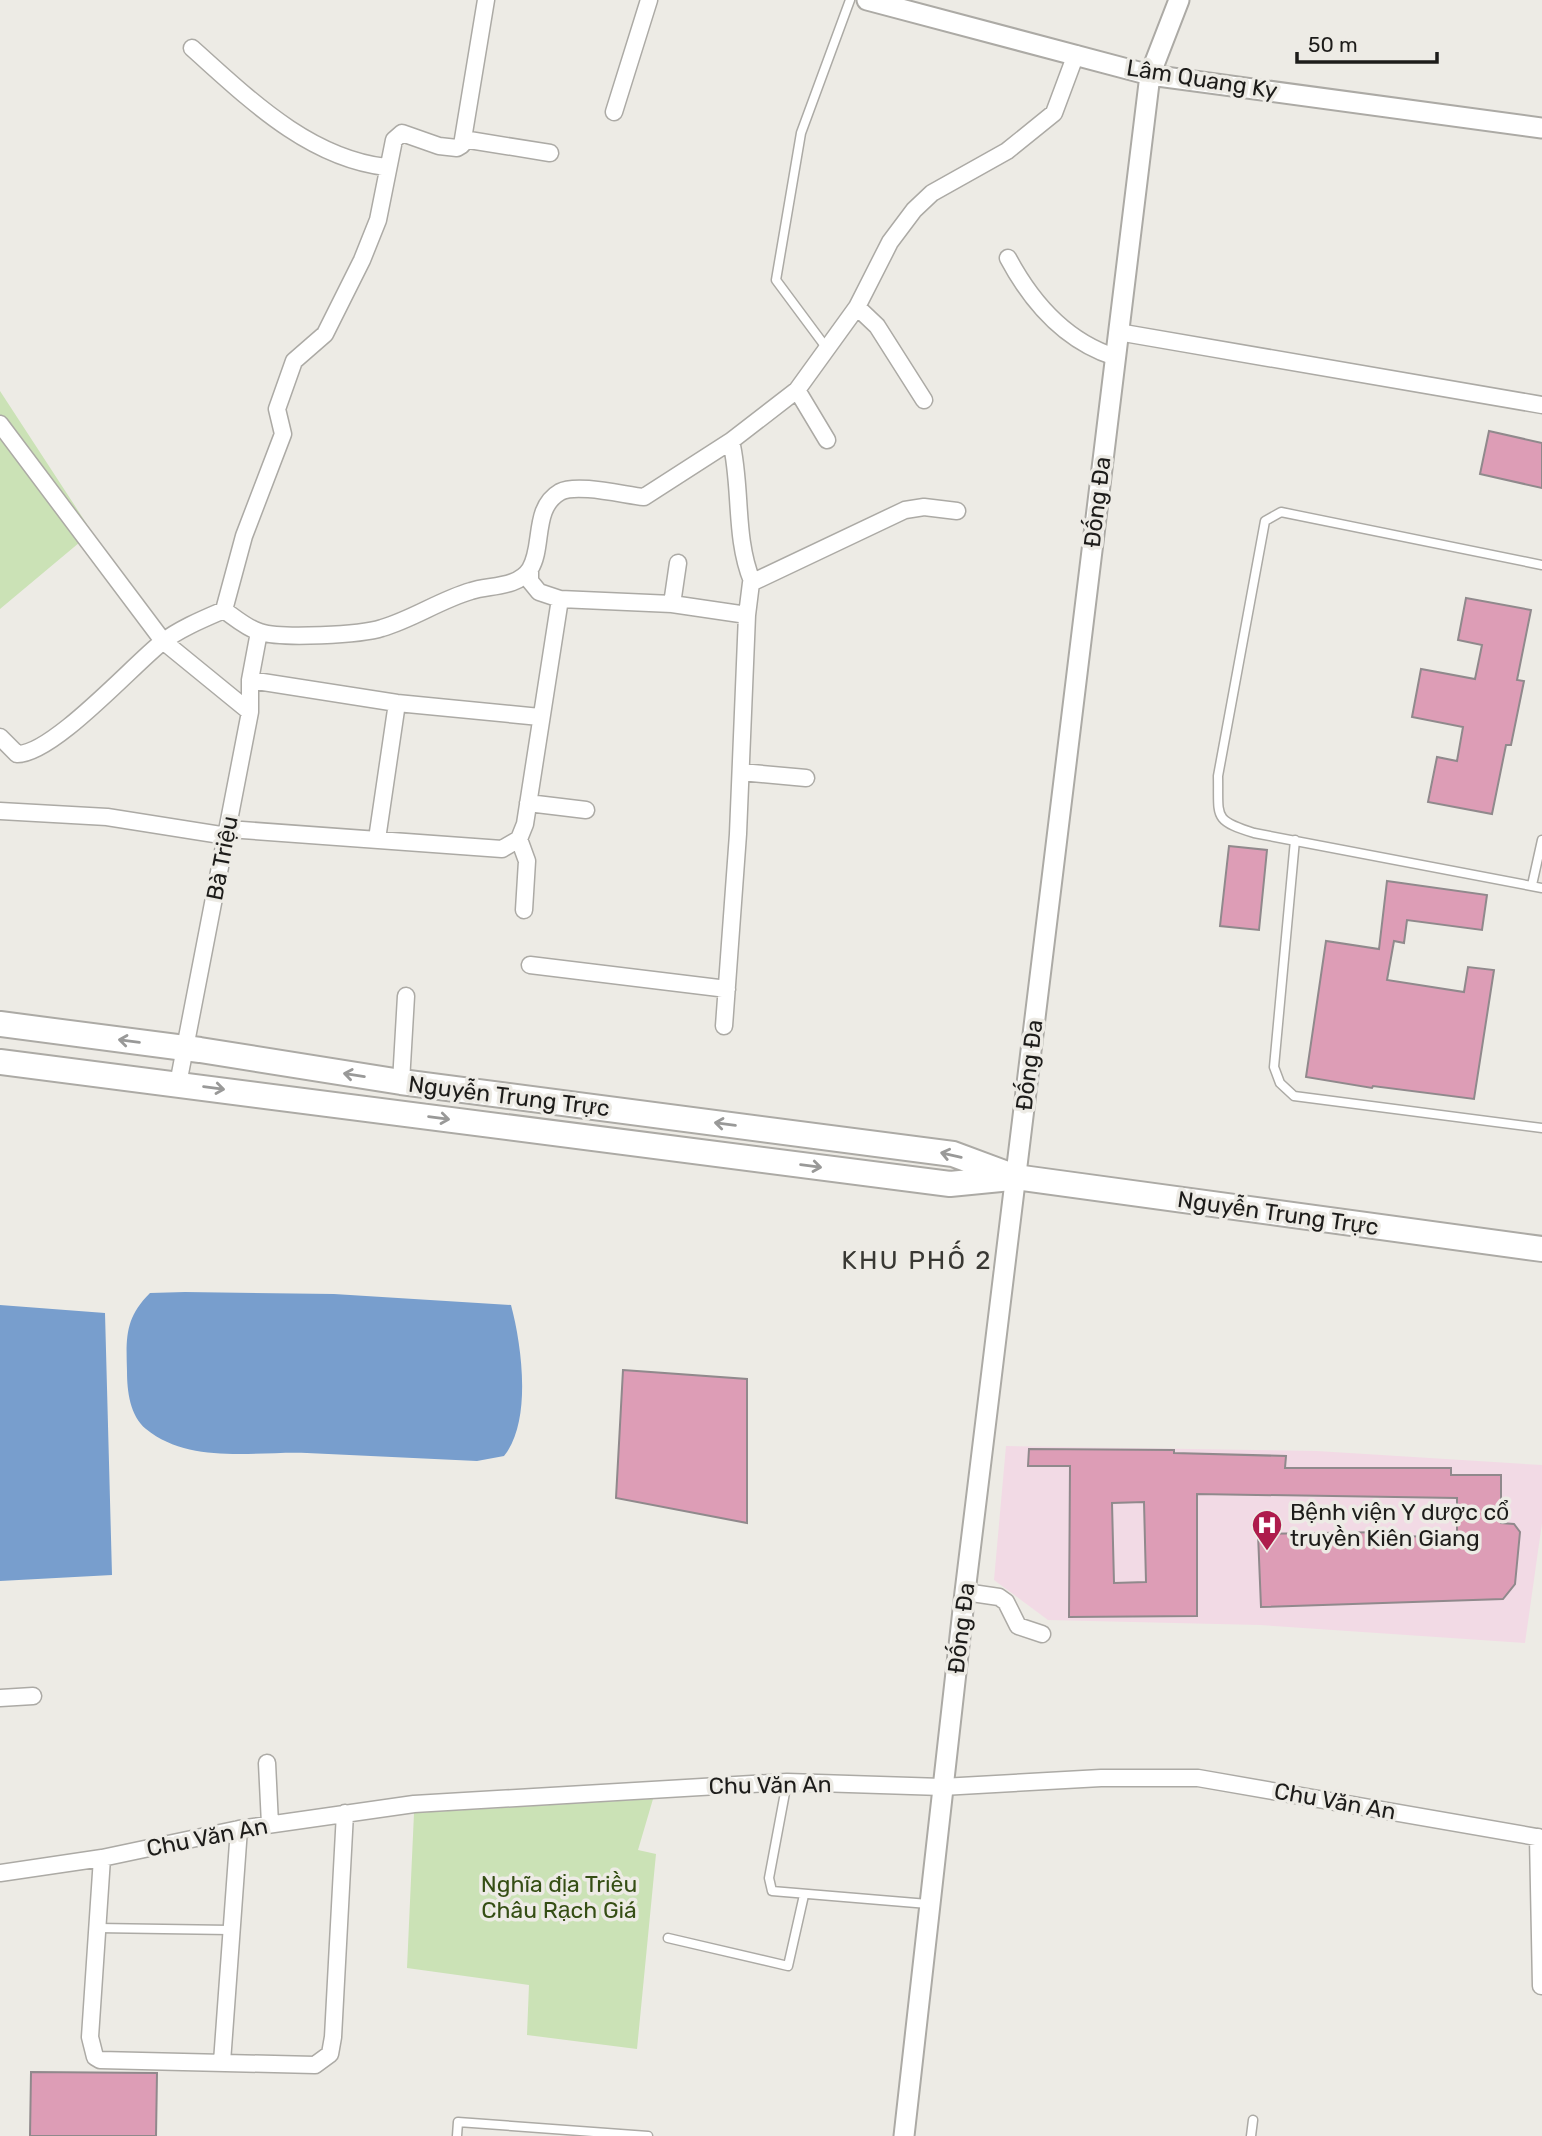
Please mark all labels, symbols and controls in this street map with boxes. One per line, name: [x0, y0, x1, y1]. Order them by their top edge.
scale bar: [1297, 21, 1437, 65]
text: 50 m: [1308, 32, 1358, 57]
street label: Lâm Quang Ky: [1124, 53, 1280, 105]
street label: Đống Đa: [1078, 455, 1116, 549]
street label: Bà Triệu: [200, 813, 244, 903]
street label: Đống Đa: [1010, 1018, 1048, 1112]
one-way arrow: [118, 1034, 141, 1047]
one-way arrow: [343, 1068, 366, 1081]
street label: Nguyễn Trung Trực: [407, 1070, 611, 1122]
one-way arrow: [202, 1082, 224, 1095]
one-way arrow: [427, 1111, 450, 1124]
one-way arrow: [715, 1118, 737, 1131]
one-way arrow: [940, 1147, 963, 1161]
one-way arrow: [799, 1159, 821, 1172]
street label: Nguyễn Trung Trực: [1176, 1185, 1380, 1241]
district label: KHU PHỐ 2: [841, 1240, 993, 1276]
place label: Bệnh viện Y dược cổ truyền Kiên Giang: [1290, 1498, 1509, 1552]
hospital icon: Bệnh viện Y dược cổ truyền Kiên Giang: [1250, 1508, 1284, 1552]
street label: Đống Đa: [942, 1581, 980, 1675]
street label: Chu Văn An: [708, 1770, 832, 1800]
street label: Chu Văn An: [1272, 1777, 1398, 1825]
street label: Chu Văn An: [144, 1812, 270, 1862]
park label: Nghĩa địa Triều Châu Rạch Giá: [481, 1870, 637, 1924]

